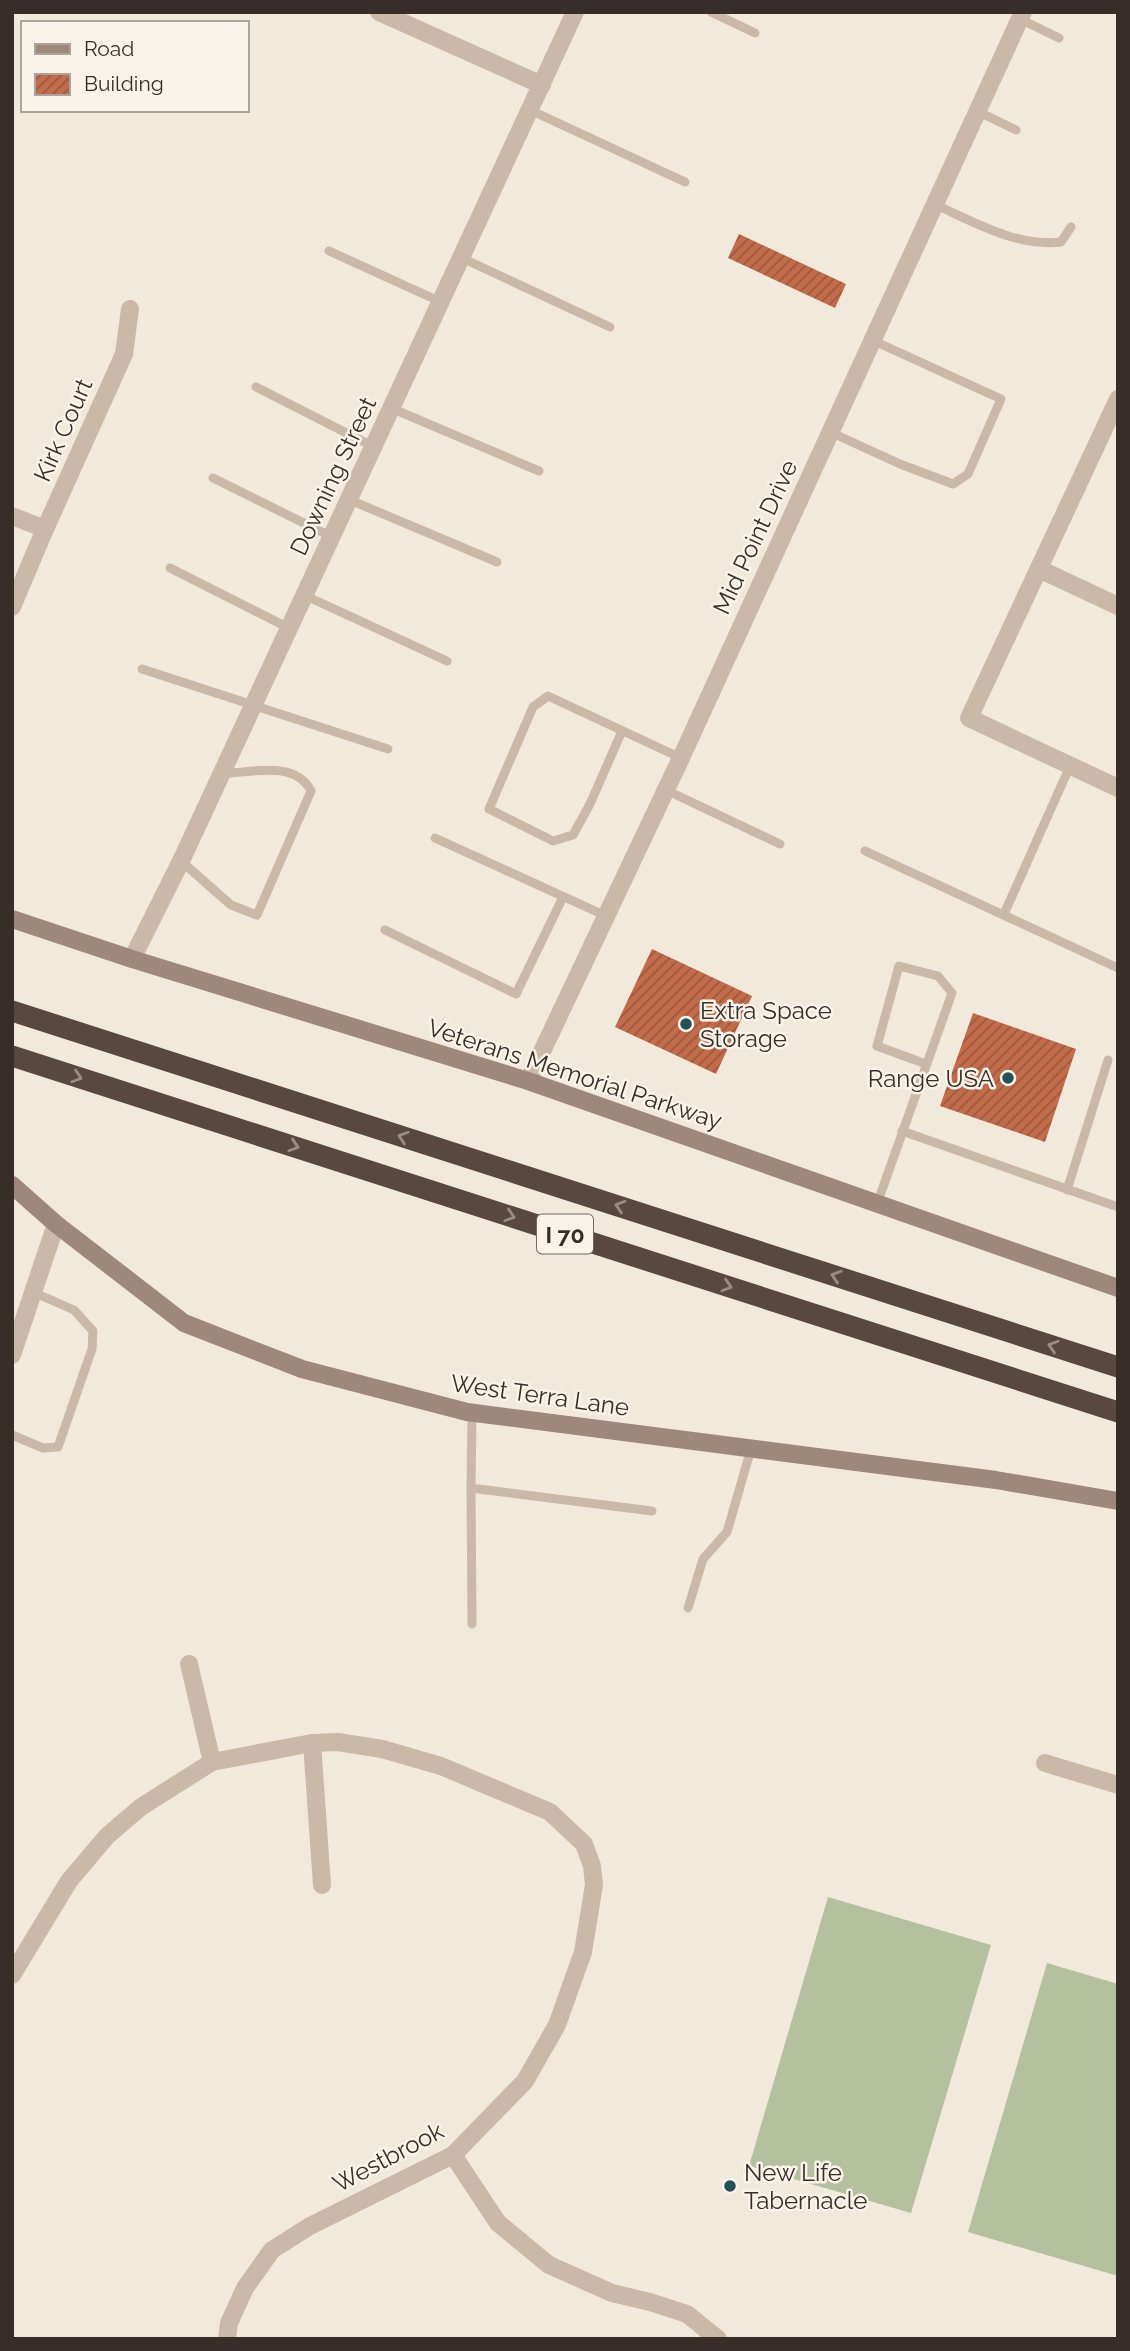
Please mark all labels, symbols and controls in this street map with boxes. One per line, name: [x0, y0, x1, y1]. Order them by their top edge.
legend: [21, 21, 248, 112]
text: Road: [84, 36, 134, 61]
text: Building: [84, 71, 164, 96]
street label: Kirk Court: [28, 374, 98, 486]
street label: Downing Street: [284, 392, 382, 560]
street label: Mid Point Drive: [707, 455, 803, 619]
place label: Extra Space Storage: [700, 996, 832, 1053]
street label: Veterans Memorial Parkway: [424, 1013, 726, 1135]
marker: Extra Space Storage: [678, 1016, 694, 1032]
place label: Range USA: [868, 1064, 994, 1093]
one-way arrow: [71, 1068, 83, 1083]
marker: Range USA: [1000, 1070, 1016, 1086]
one-way arrow: [397, 1130, 409, 1145]
one-way arrow: [287, 1138, 299, 1153]
one-way arrow: [614, 1200, 626, 1215]
one-way arrow: [504, 1208, 516, 1222]
road number: I 70: [537, 1214, 593, 1254]
one-way arrow: [830, 1270, 843, 1284]
one-way arrow: [720, 1278, 732, 1292]
one-way arrow: [1047, 1339, 1059, 1354]
street label: West Terra Lane: [449, 1368, 631, 1422]
street label: Westbrook: [328, 2116, 449, 2198]
place label: New Life Tabernacle: [744, 2158, 867, 2215]
marker: New Life Tabernacle: [722, 2178, 738, 2194]

